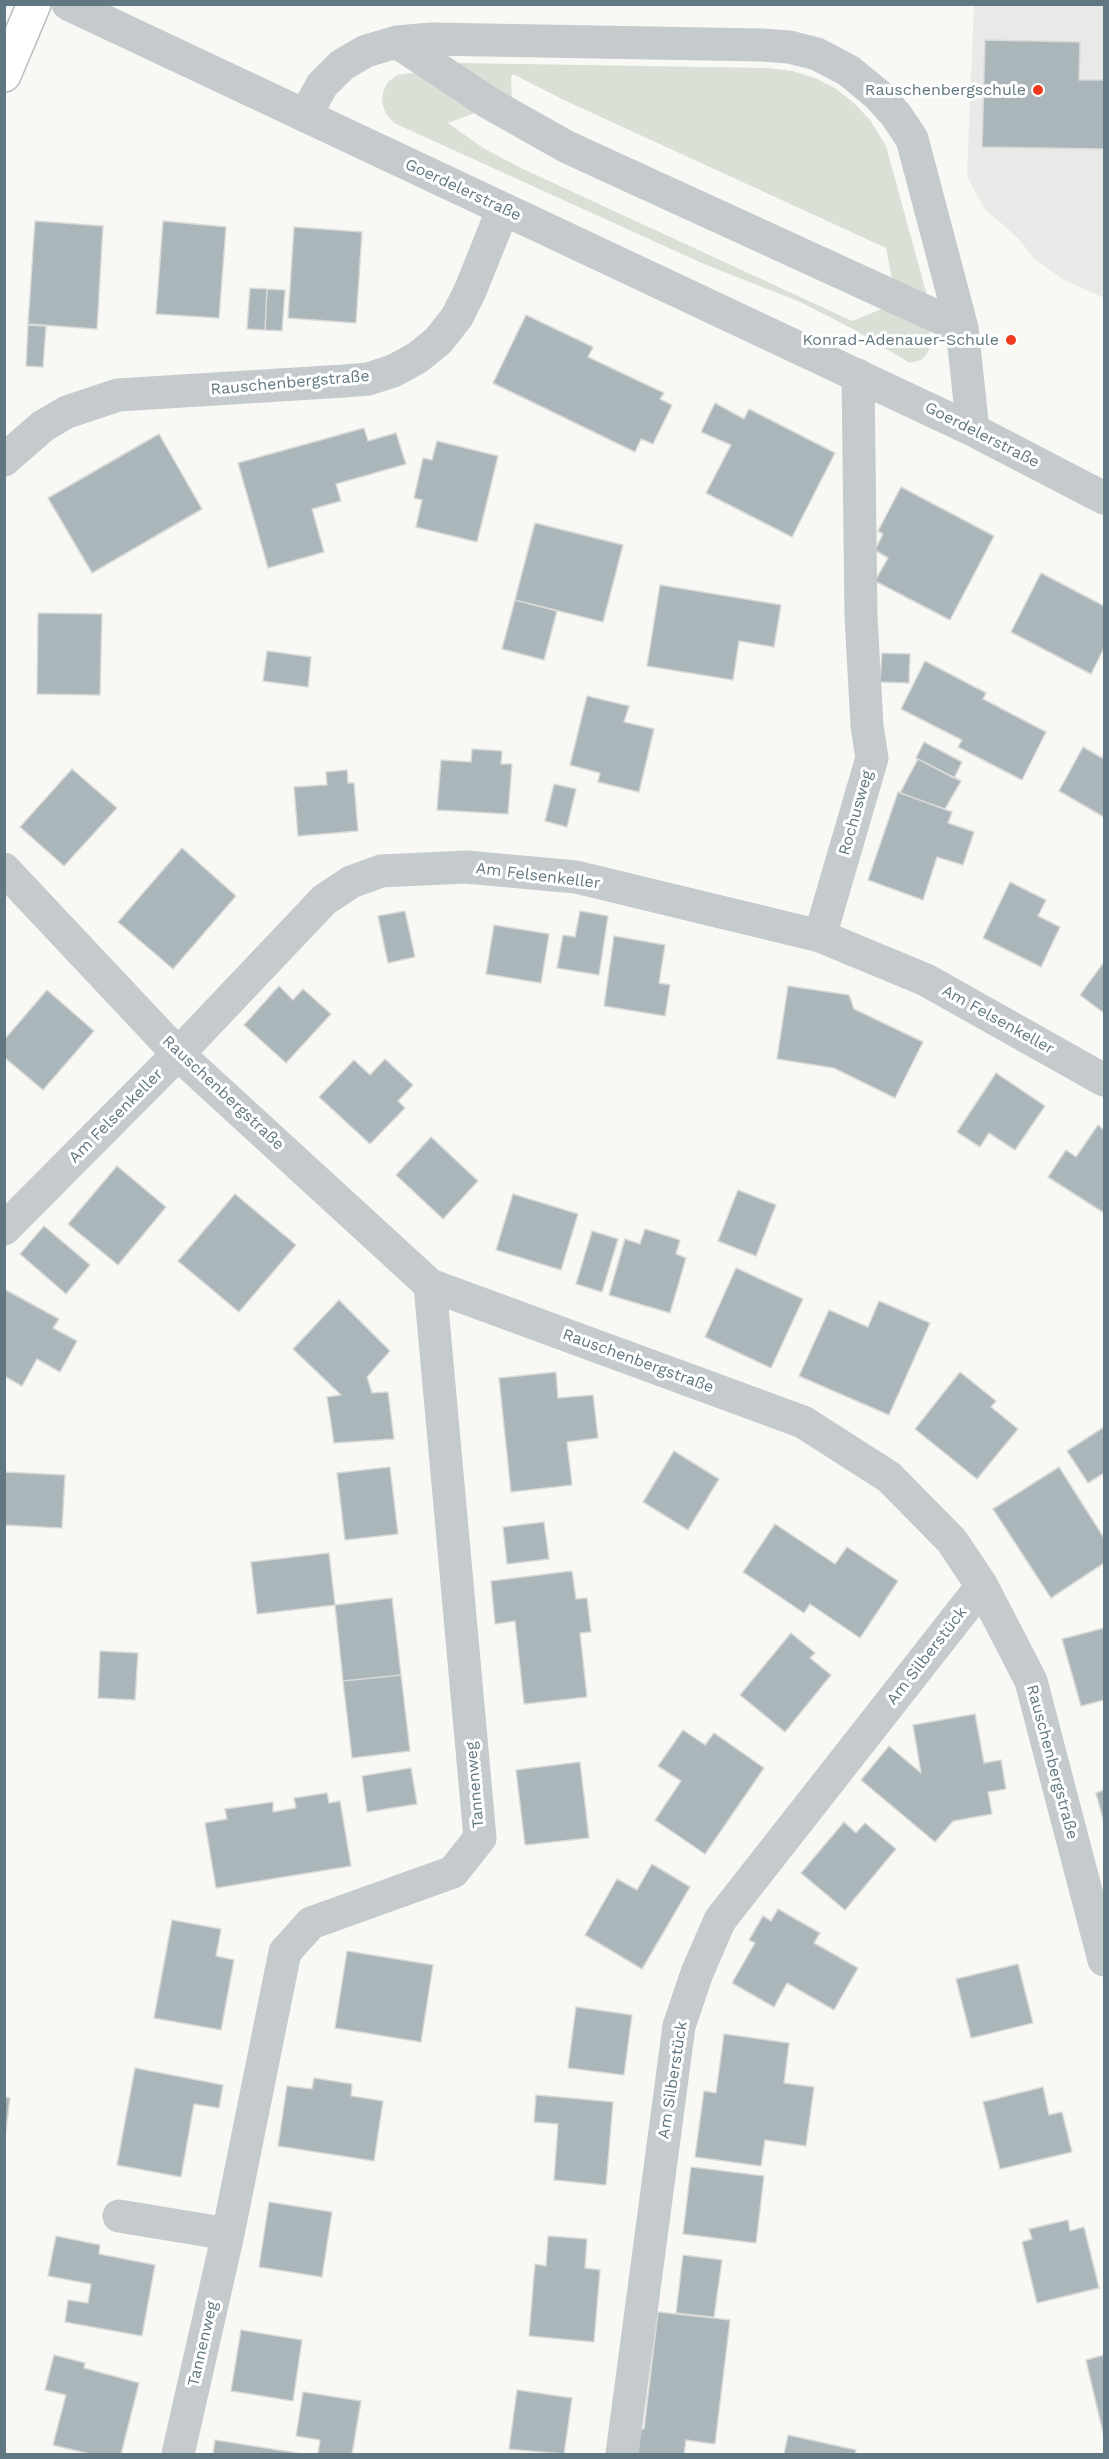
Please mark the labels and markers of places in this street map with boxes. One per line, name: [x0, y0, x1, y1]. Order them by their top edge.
place label: Rauschenbergschule: [865, 80, 1026, 100]
marker: Rauschenbergschule: [1031, 83, 1045, 97]
place label: Konrad-Adenauer-Schule: [802, 330, 999, 350]
marker: Konrad-Adenauer-Schule: [1004, 333, 1018, 347]

